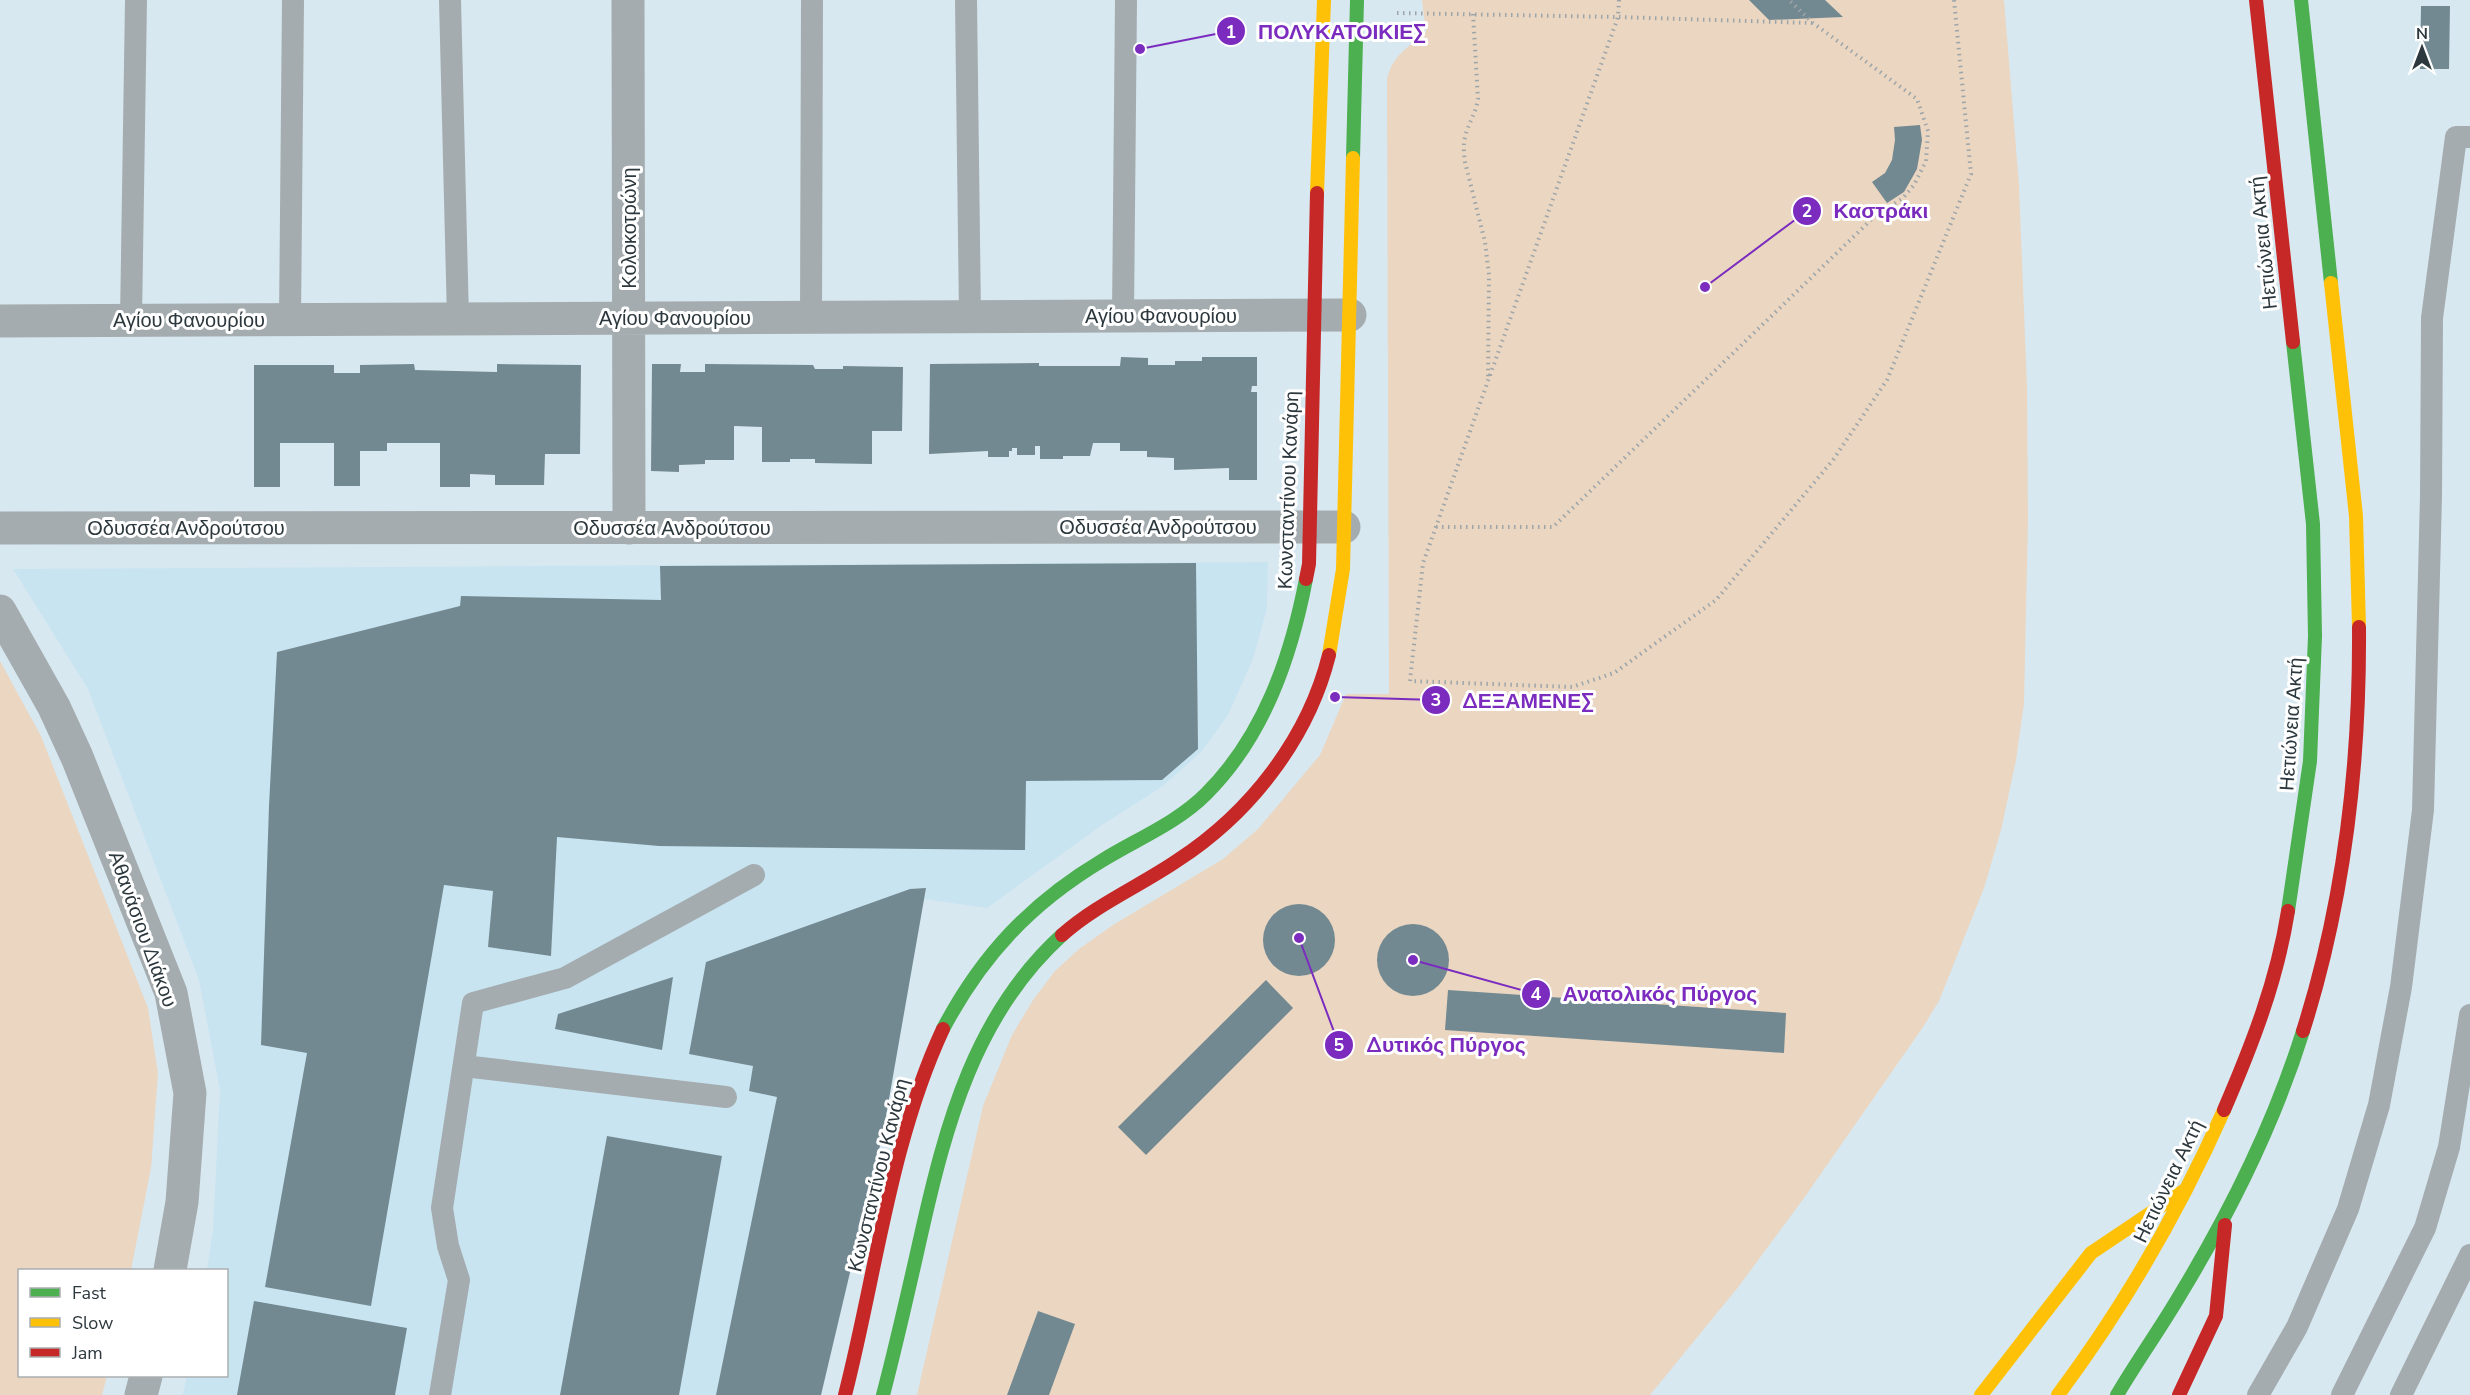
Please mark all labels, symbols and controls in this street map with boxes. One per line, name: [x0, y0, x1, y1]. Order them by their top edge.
callout: ΠΟΛΥΚΑΤΟΙΚΙΕΣ: [1216, 12, 1438, 51]
text: ΠΟΛΥΚΑΤΟΙΚΙΕΣ: [1258, 18, 1426, 46]
north arrow: [2392, 18, 2452, 78]
text: 1: [1226, 20, 1236, 44]
text: N: [2416, 23, 2428, 45]
street label: Κολοκοτρώνη: [616, 167, 643, 289]
street label: Ηετιώνεια Ακτή: [2243, 175, 2284, 311]
callout: Καστράκι: [1792, 191, 1941, 230]
text: Καστράκι: [1834, 197, 1929, 225]
text: 2: [1802, 199, 1812, 223]
street label: Αγίου Φανουρίου: [1085, 303, 1237, 330]
street label: Αγίου Φανουρίου: [599, 305, 751, 332]
street label: Αγίου Φανουρίου: [113, 307, 265, 334]
street label: Κωνσταντίνου Κανάρη: [1272, 390, 1305, 590]
street label: Οδυσσέα Ανδρούτσου: [1059, 514, 1257, 541]
street label: Οδυσσέα Ανδρούτσου: [87, 515, 285, 542]
street label: Οδυσσέα Ανδρούτσου: [573, 515, 771, 542]
street label: Ηετιώνεια Ακτή: [2273, 656, 2310, 792]
callout: ΔΕΞΑΜΕΝΕΣ: [1421, 681, 1606, 720]
text: ΔΕΞΑΜΕΝΕΣ: [1462, 687, 1594, 715]
text: 3: [1431, 688, 1441, 712]
street label: Αθανάσιου Διάκου: [102, 848, 183, 1011]
callout: Ανατολικός Πύργος: [1521, 974, 1770, 1013]
text: Ανατολικός Πύργος: [1563, 980, 1757, 1008]
text: 4: [1531, 982, 1542, 1006]
callout: Δυτικός Πύργος: [1324, 1026, 1537, 1065]
text: Δυτικός Πύργος: [1366, 1031, 1526, 1059]
text: 5: [1334, 1033, 1345, 1057]
street label: Κωνσταντίνου Κανάρη: [841, 1076, 916, 1275]
street label: Ηετιώνεια Ακτή: [2127, 1115, 2210, 1247]
legend: [18, 1269, 228, 1377]
text: Fast: [72, 1281, 107, 1305]
text: Slow: [72, 1311, 113, 1335]
text: Jam: [71, 1341, 103, 1365]

